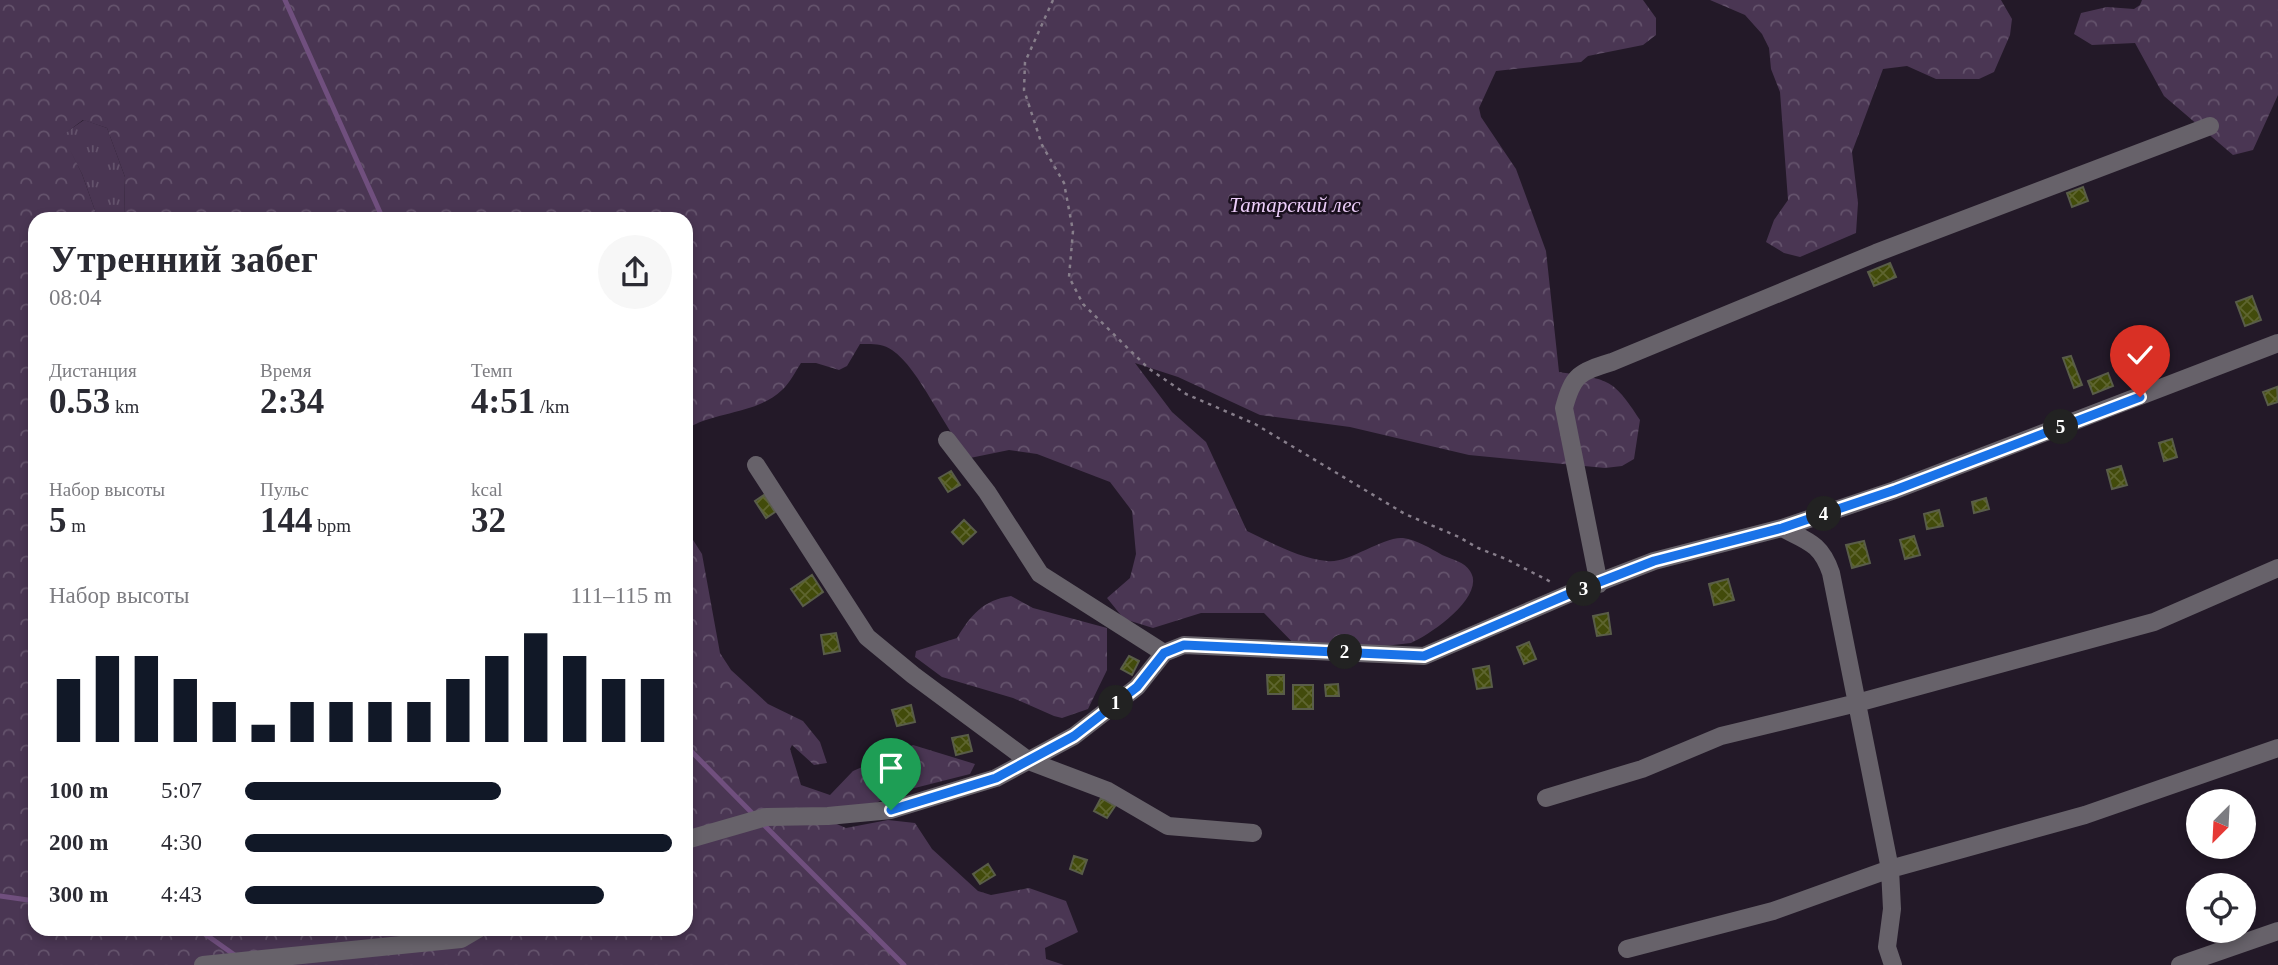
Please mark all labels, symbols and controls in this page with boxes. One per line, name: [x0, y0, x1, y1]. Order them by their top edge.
park label: Татарский лес: [1229, 193, 1361, 217]
button: share: [598, 235, 672, 309]
text: Утренний забег: [49, 238, 318, 280]
text: 08:04: [49, 285, 101, 310]
pin: [2110, 325, 2170, 397]
icon: check: [2121, 336, 2159, 374]
text: Дистанция: [49, 360, 137, 381]
text: Время: [260, 360, 311, 381]
text: Темп: [471, 360, 513, 381]
text: 0.53: [49, 382, 110, 421]
text: 2:34: [260, 382, 324, 421]
text: 4:51: [471, 382, 535, 421]
text: km: [110, 396, 139, 417]
text: /km: [535, 396, 569, 417]
pin: 5: [2044, 410, 2078, 444]
text: 5: [2056, 416, 2065, 437]
text: Набор высоты: [49, 479, 165, 500]
text: Пульс: [260, 479, 309, 500]
text: kcal: [471, 479, 503, 500]
pin: 4: [1806, 496, 1842, 532]
text: 5: [49, 501, 67, 540]
text: 144: [260, 501, 313, 540]
text: 32: [471, 501, 506, 540]
text: 4: [1819, 503, 1828, 524]
text: m: [67, 515, 86, 536]
text: bpm: [313, 515, 351, 536]
pin: 3: [1566, 572, 1602, 606]
text: 3: [1579, 578, 1588, 599]
text: Набор высоты: [49, 583, 190, 608]
text: 111–115 m: [570, 583, 672, 608]
pin: 2: [1328, 634, 1362, 670]
text: 2: [1340, 641, 1349, 662]
pin: 1: [1098, 686, 1134, 720]
text: 1: [1111, 692, 1120, 713]
pin: [861, 738, 921, 810]
icon: arrive: [872, 749, 910, 787]
text: 100 m: [49, 778, 108, 803]
text: 5:07: [161, 778, 202, 803]
north arrow: [2186, 789, 2256, 859]
map controls: [2186, 789, 2256, 943]
text: 200 m: [49, 830, 108, 855]
text: 4:30: [161, 830, 202, 855]
button: locate: [2186, 873, 2256, 943]
text: 300 m: [49, 882, 108, 907]
text: 4:43: [161, 882, 202, 907]

